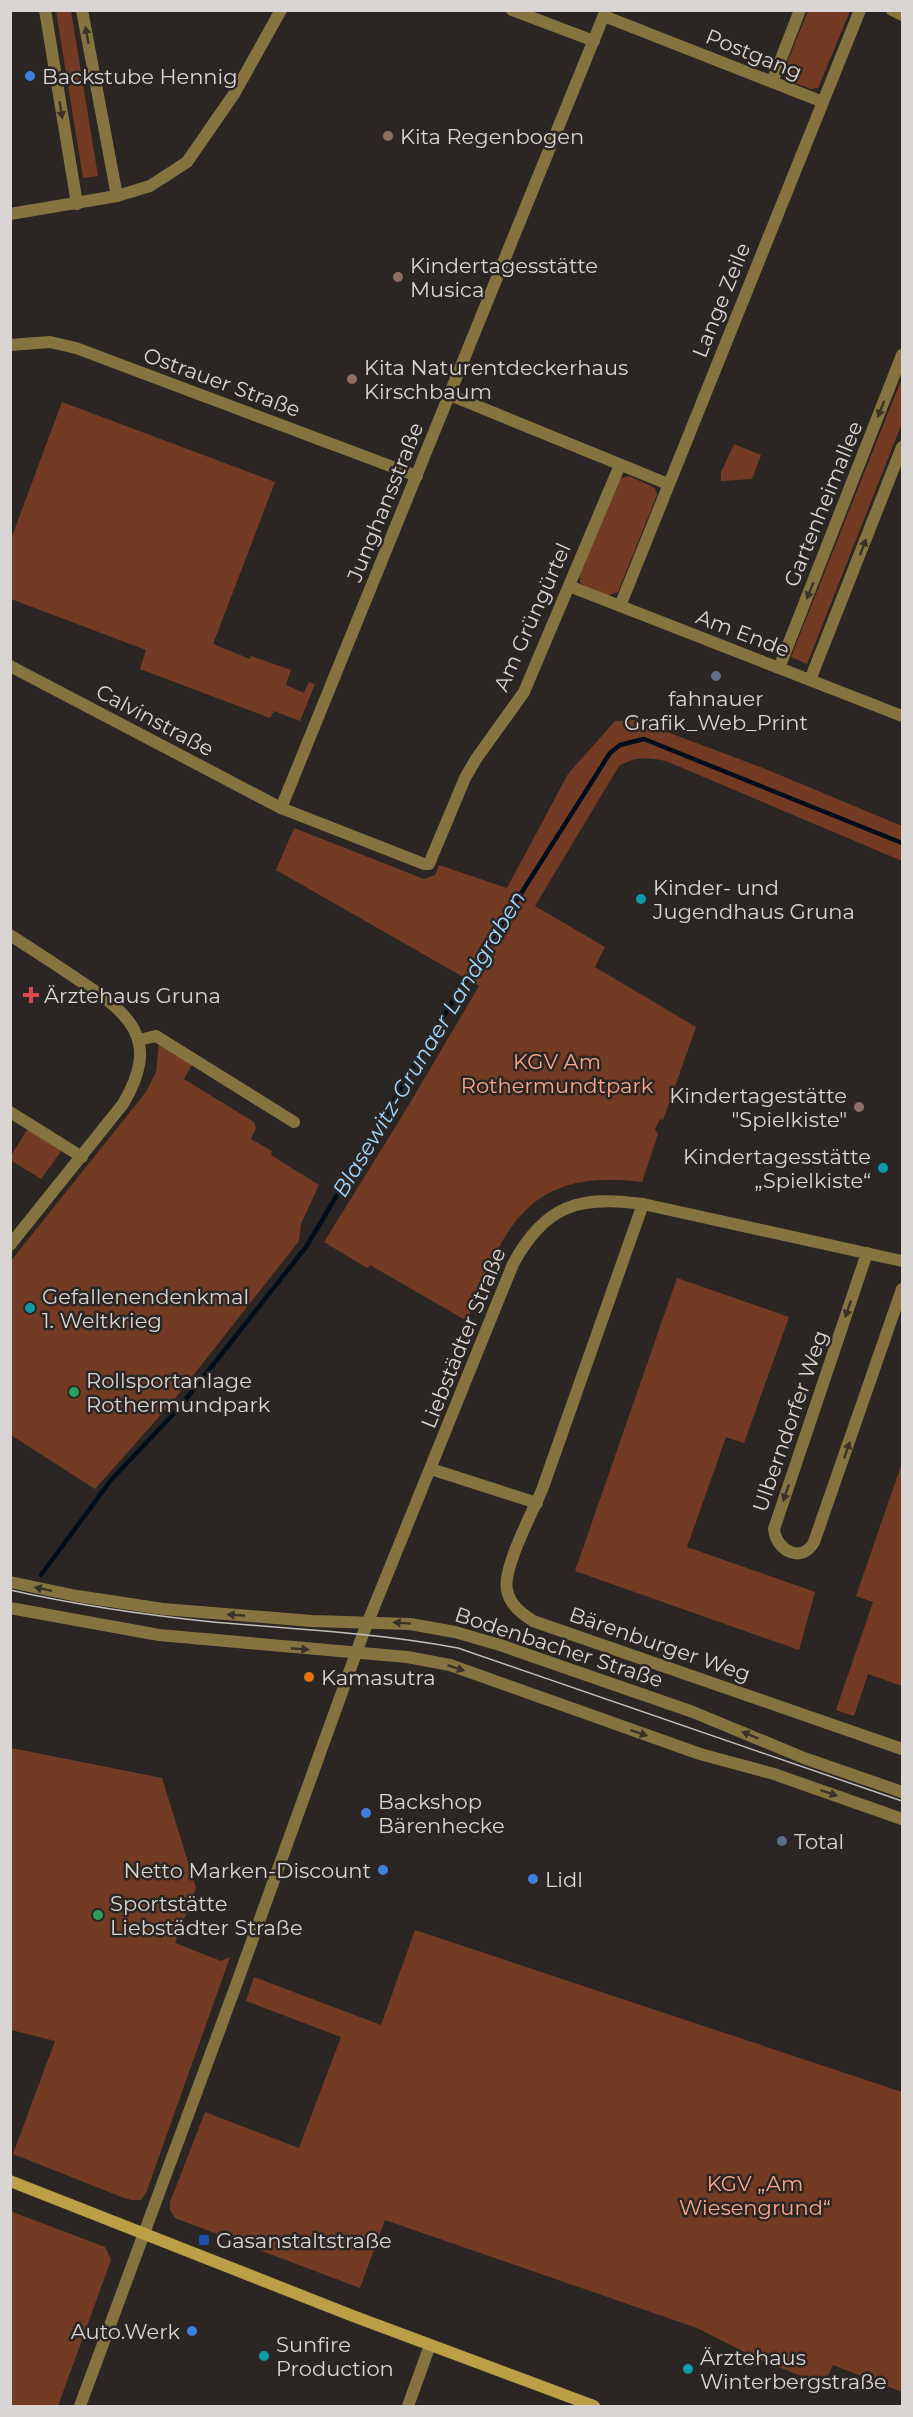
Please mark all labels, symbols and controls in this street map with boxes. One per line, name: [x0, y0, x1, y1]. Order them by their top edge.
street label: Postgang: [702, 23, 806, 85]
one-way arrow: [82, 25, 91, 44]
place label: Backstube Hennig: [42, 64, 238, 89]
marker: Backstube Hennig: [23, 69, 37, 83]
one-way arrow: [57, 100, 66, 119]
place label: Kita Regenbogen: [400, 124, 584, 149]
marker: Kita Regenbogen: [381, 129, 395, 143]
street label: Lange Zeile: [687, 239, 755, 361]
place label: Kindertagesstätte Musica: [410, 253, 598, 302]
marker: Kindertagesstätte Musica: [391, 270, 405, 284]
street label: Ostrauer Straße: [140, 342, 304, 422]
place label: Kita Naturentdeckerhaus Kirschbaum: [364, 355, 628, 404]
marker: Kita Naturentdeckerhaus Kirschbaum: [345, 372, 359, 386]
one-way arrow: [876, 401, 886, 419]
street label: Gartenheimallee: [778, 418, 868, 590]
street label: Junghansstraße: [341, 419, 428, 586]
one-way arrow: [858, 538, 868, 556]
street label: Am Grüngürtel: [488, 539, 576, 695]
one-way arrow: [804, 582, 814, 600]
street label: Am Ende: [693, 604, 793, 662]
marker: fahnauer Grafik_Web_Print: [709, 669, 723, 683]
street label: Calvinstraße: [92, 679, 218, 761]
place label: fahnauer Grafik_Web_Print: [624, 686, 808, 735]
place label: Kinder- und Jugendhaus Gruna: [652, 875, 855, 924]
water label: Blasewitz‐Grunaer Landgraben: [327, 886, 531, 1202]
marker: Kinder- und Jugendhaus Gruna: [634, 892, 648, 906]
place label: Ärztehaus Gruna: [44, 983, 221, 1008]
marker: Ärztehaus Gruna: [22, 986, 40, 1004]
park label: KGV Am Rothermundtpark: [461, 1049, 654, 1098]
place label: Kindertagestätte "Spielkiste": [669, 1083, 847, 1132]
marker: Kindertagestätte "Spielkiste": [852, 1100, 866, 1114]
place label: Kindertagesstätte „Spielkiste“: [683, 1144, 871, 1193]
marker: Kindertagesstätte „Spielkiste“: [876, 1161, 890, 1175]
street label: Liebstädter Straße: [415, 1244, 511, 1432]
place label: Gefallenendenkmal 1. Weltkrieg: [42, 1284, 249, 1333]
one-way arrow: [843, 1300, 853, 1318]
marker: Gefallenendenkmal 1. Weltkrieg: [23, 1301, 37, 1315]
street label: Ulberndorfer Weg: [747, 1327, 833, 1515]
place label: Rollsportanlage Rothermundpark: [86, 1368, 271, 1417]
marker: Rollsportanlage Rothermundpark: [67, 1385, 81, 1399]
one-way arrow: [842, 1441, 852, 1459]
one-way arrow: [780, 1484, 790, 1502]
one-way arrow: [33, 1584, 52, 1593]
street label: Bärenburger Weg: [566, 1601, 754, 1687]
street label: Bodenbacher Straße: [452, 1602, 666, 1692]
one-way arrow: [226, 1610, 245, 1620]
one-way arrow: [393, 1619, 412, 1628]
one-way arrow: [291, 1644, 310, 1654]
one-way arrow: [447, 1663, 465, 1673]
place label: Kamasutra: [321, 1665, 436, 1690]
marker: Kamasutra: [302, 1670, 316, 1684]
one-way arrow: [631, 1728, 649, 1738]
one-way arrow: [741, 1730, 759, 1740]
place label: Backshop Bärenhecke: [378, 1789, 505, 1838]
one-way arrow: [820, 1789, 838, 1799]
marker: Backshop Bärenhecke: [359, 1806, 373, 1820]
place label: Total: [794, 1829, 844, 1854]
marker: Total: [775, 1834, 789, 1848]
place label: Netto Marken-Discount: [124, 1858, 371, 1883]
marker: Netto Marken-Discount: [376, 1863, 390, 1877]
place label: Lidl: [545, 1867, 583, 1892]
marker: Lidl: [526, 1872, 540, 1886]
place label: Sportstätte Liebstädter Straße: [110, 1891, 303, 1940]
marker: Sportstätte Liebstädter Straße: [91, 1908, 105, 1922]
park label: KGV „Am Wiesengrund“: [679, 2171, 831, 2220]
place label: Gasanstaltstraße: [216, 2228, 392, 2253]
marker: Gasanstaltstraße: [197, 2233, 211, 2247]
place label: Auto.Werk: [71, 2319, 180, 2344]
marker: Auto.Werk: [185, 2324, 199, 2338]
place label: Sunfire Production: [276, 2332, 394, 2381]
place label: Ärztehaus Winterbergstraße: [700, 2345, 887, 2394]
marker: Sunfire Production: [257, 2349, 271, 2363]
marker: Ärztehaus Winterbergstraße: [681, 2362, 695, 2376]

